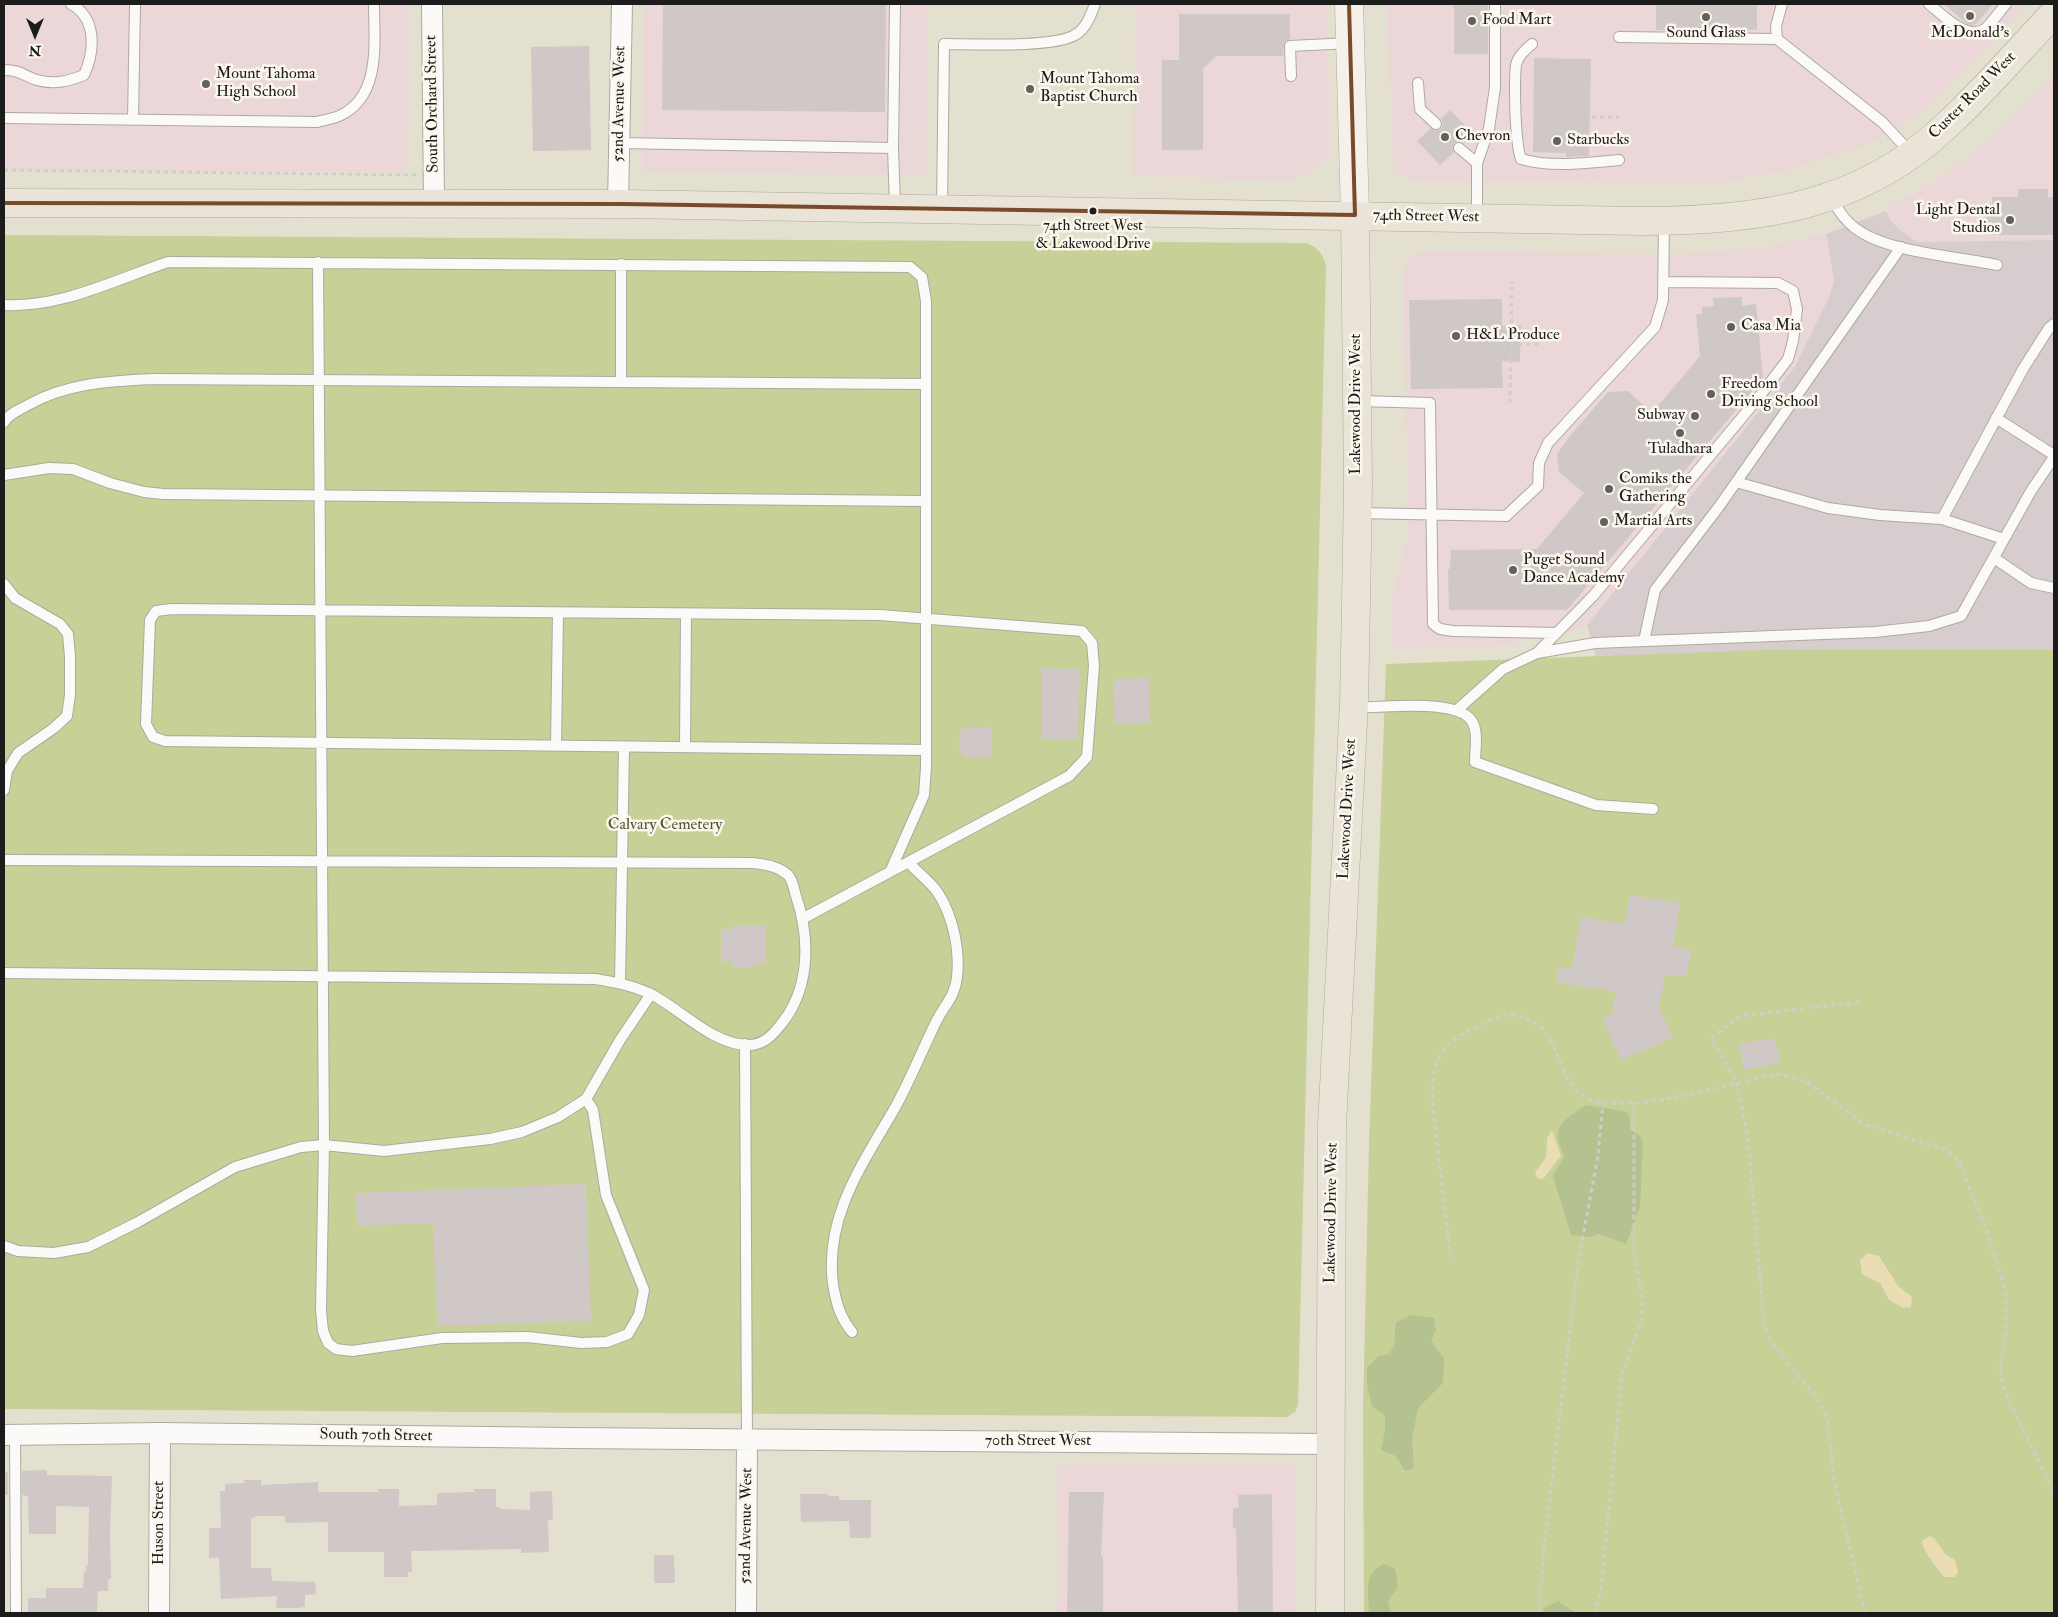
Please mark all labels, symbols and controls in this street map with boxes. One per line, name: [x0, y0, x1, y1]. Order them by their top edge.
north arrow: [10, 10, 60, 60]
marker: McDonald's: [1964, 10, 1976, 22]
place label: Food Mart: [1482, 11, 1551, 31]
marker: Sound Glass: [1700, 11, 1712, 23]
marker: Food Mart: [1466, 15, 1478, 27]
place label: Sound Glass: [1666, 24, 1746, 44]
place label: McDonald's: [1931, 24, 2009, 44]
street label: South Orchard Street: [422, 35, 444, 173]
text: N: [29, 42, 41, 59]
street label: 52nd Avenue West: [609, 46, 631, 162]
street label: Custer Road West: [1925, 48, 2021, 144]
place label: Mount Tahoma High School: [216, 65, 316, 103]
place label: Mount Tahoma Baptist Church: [1040, 70, 1140, 108]
marker: Mount Tahoma High School: [200, 78, 212, 90]
marker: Mount Tahoma Baptist Church: [1024, 83, 1036, 95]
place label: Chevron: [1455, 127, 1511, 147]
marker: Chevron: [1439, 131, 1451, 143]
place label: Starbucks: [1567, 131, 1629, 151]
marker: Starbucks: [1551, 135, 1563, 147]
place label: Light Dental Studios: [1916, 201, 2000, 239]
marker: 74th Street West & Lakewood Drive: [1088, 206, 1098, 216]
street label: 74th Street West: [1373, 206, 1479, 228]
marker: Light Dental Studios: [2004, 214, 2016, 226]
place label: 74th Street West & Lakewood Drive: [1036, 218, 1150, 253]
place label: Casa Mia: [1741, 317, 1801, 337]
marker: Casa Mia: [1725, 321, 1737, 333]
place label: H&L Produce: [1466, 326, 1560, 346]
marker: H&L Produce: [1450, 330, 1462, 342]
street label: Lakewood Drive West: [1347, 334, 1367, 474]
place label: Freedom Driving School: [1721, 375, 1818, 413]
marker: Freedom Driving School: [1705, 388, 1717, 400]
place label: Subway: [1637, 406, 1685, 426]
marker: Subway: [1689, 410, 1701, 422]
marker: Tuladhara: [1674, 427, 1686, 439]
place label: Tuladhara: [1648, 440, 1712, 460]
place label: Comiks the Gathering: [1619, 470, 1692, 508]
marker: Comiks the Gathering: [1603, 483, 1615, 495]
place label: Martial Arts: [1614, 512, 1692, 532]
marker: Martial Arts: [1598, 516, 1610, 528]
place label: Puget Sound Dance Academy: [1523, 551, 1624, 589]
marker: Puget Sound Dance Academy: [1507, 564, 1519, 576]
street label: Lakewood Drive West: [1335, 738, 1361, 880]
park label: Calvary Cemetery: [608, 816, 722, 836]
street label: Lakewood Drive West: [1321, 1142, 1343, 1284]
street label: South 70th Street: [319, 1425, 433, 1447]
street label: 70th Street West: [985, 1432, 1091, 1452]
street label: 52nd Avenue West: [736, 1468, 758, 1584]
street label: Huson Street: [150, 1481, 170, 1565]

